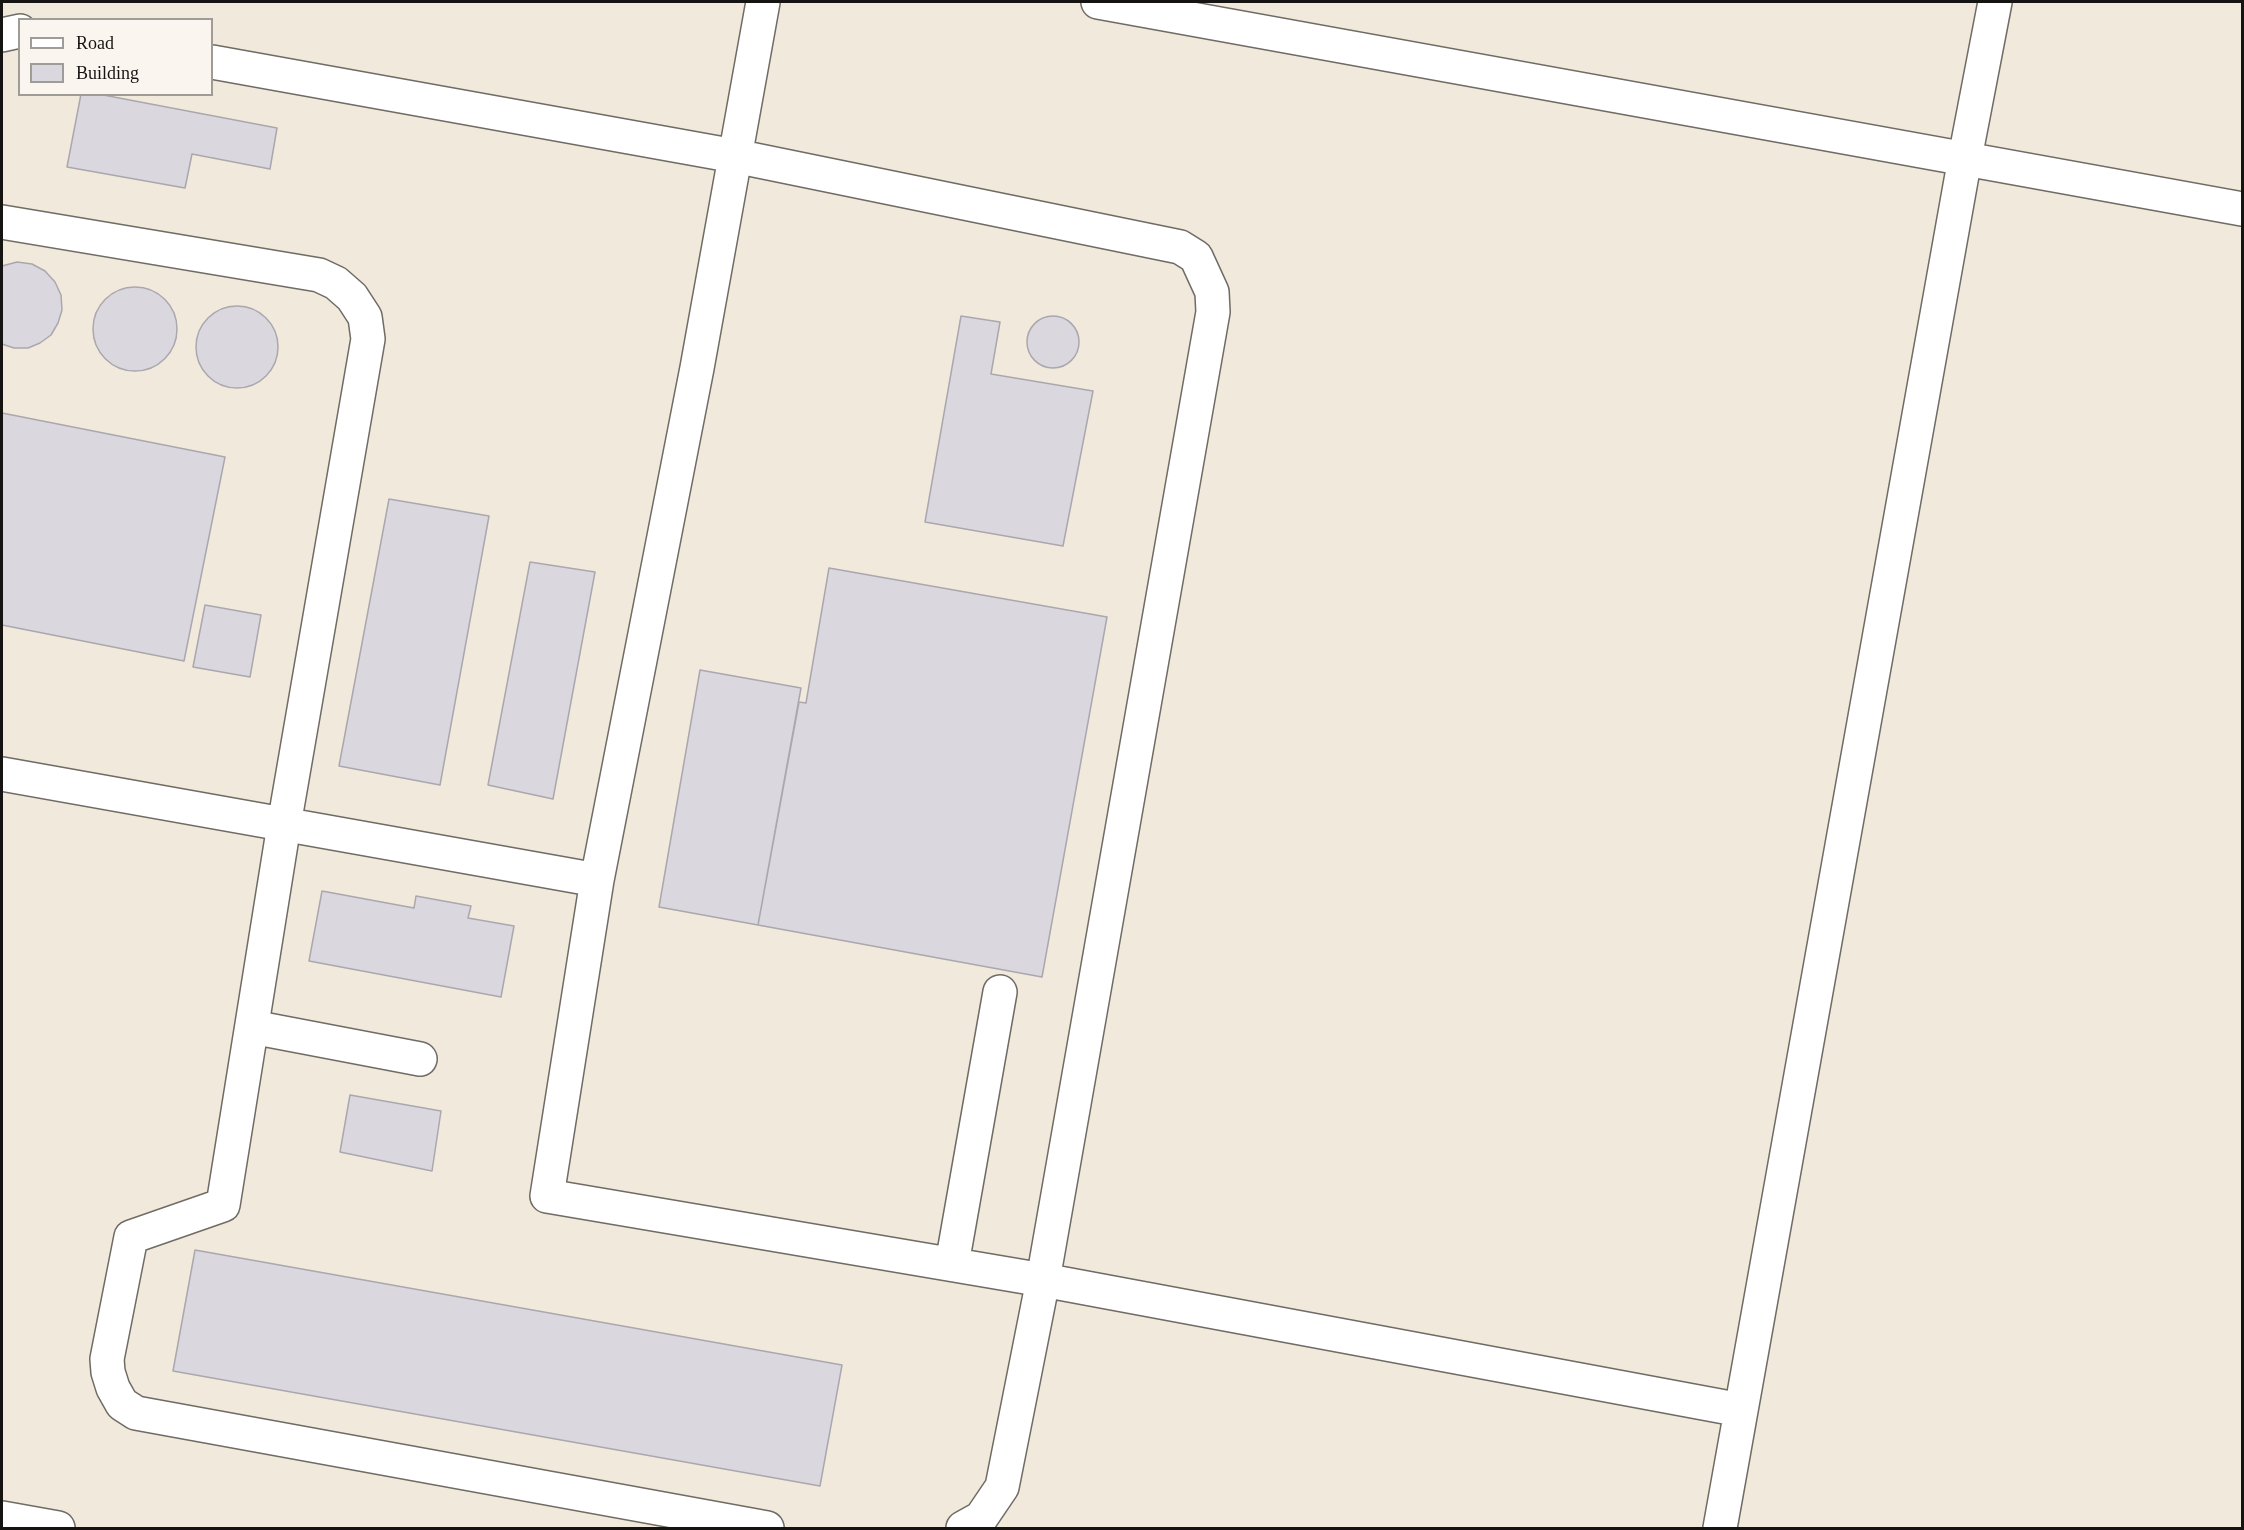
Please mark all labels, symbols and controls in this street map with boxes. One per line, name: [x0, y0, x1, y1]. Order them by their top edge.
legend: [18, 18, 213, 96]
text: Road: [76, 33, 114, 53]
text: Building: [76, 63, 139, 83]

